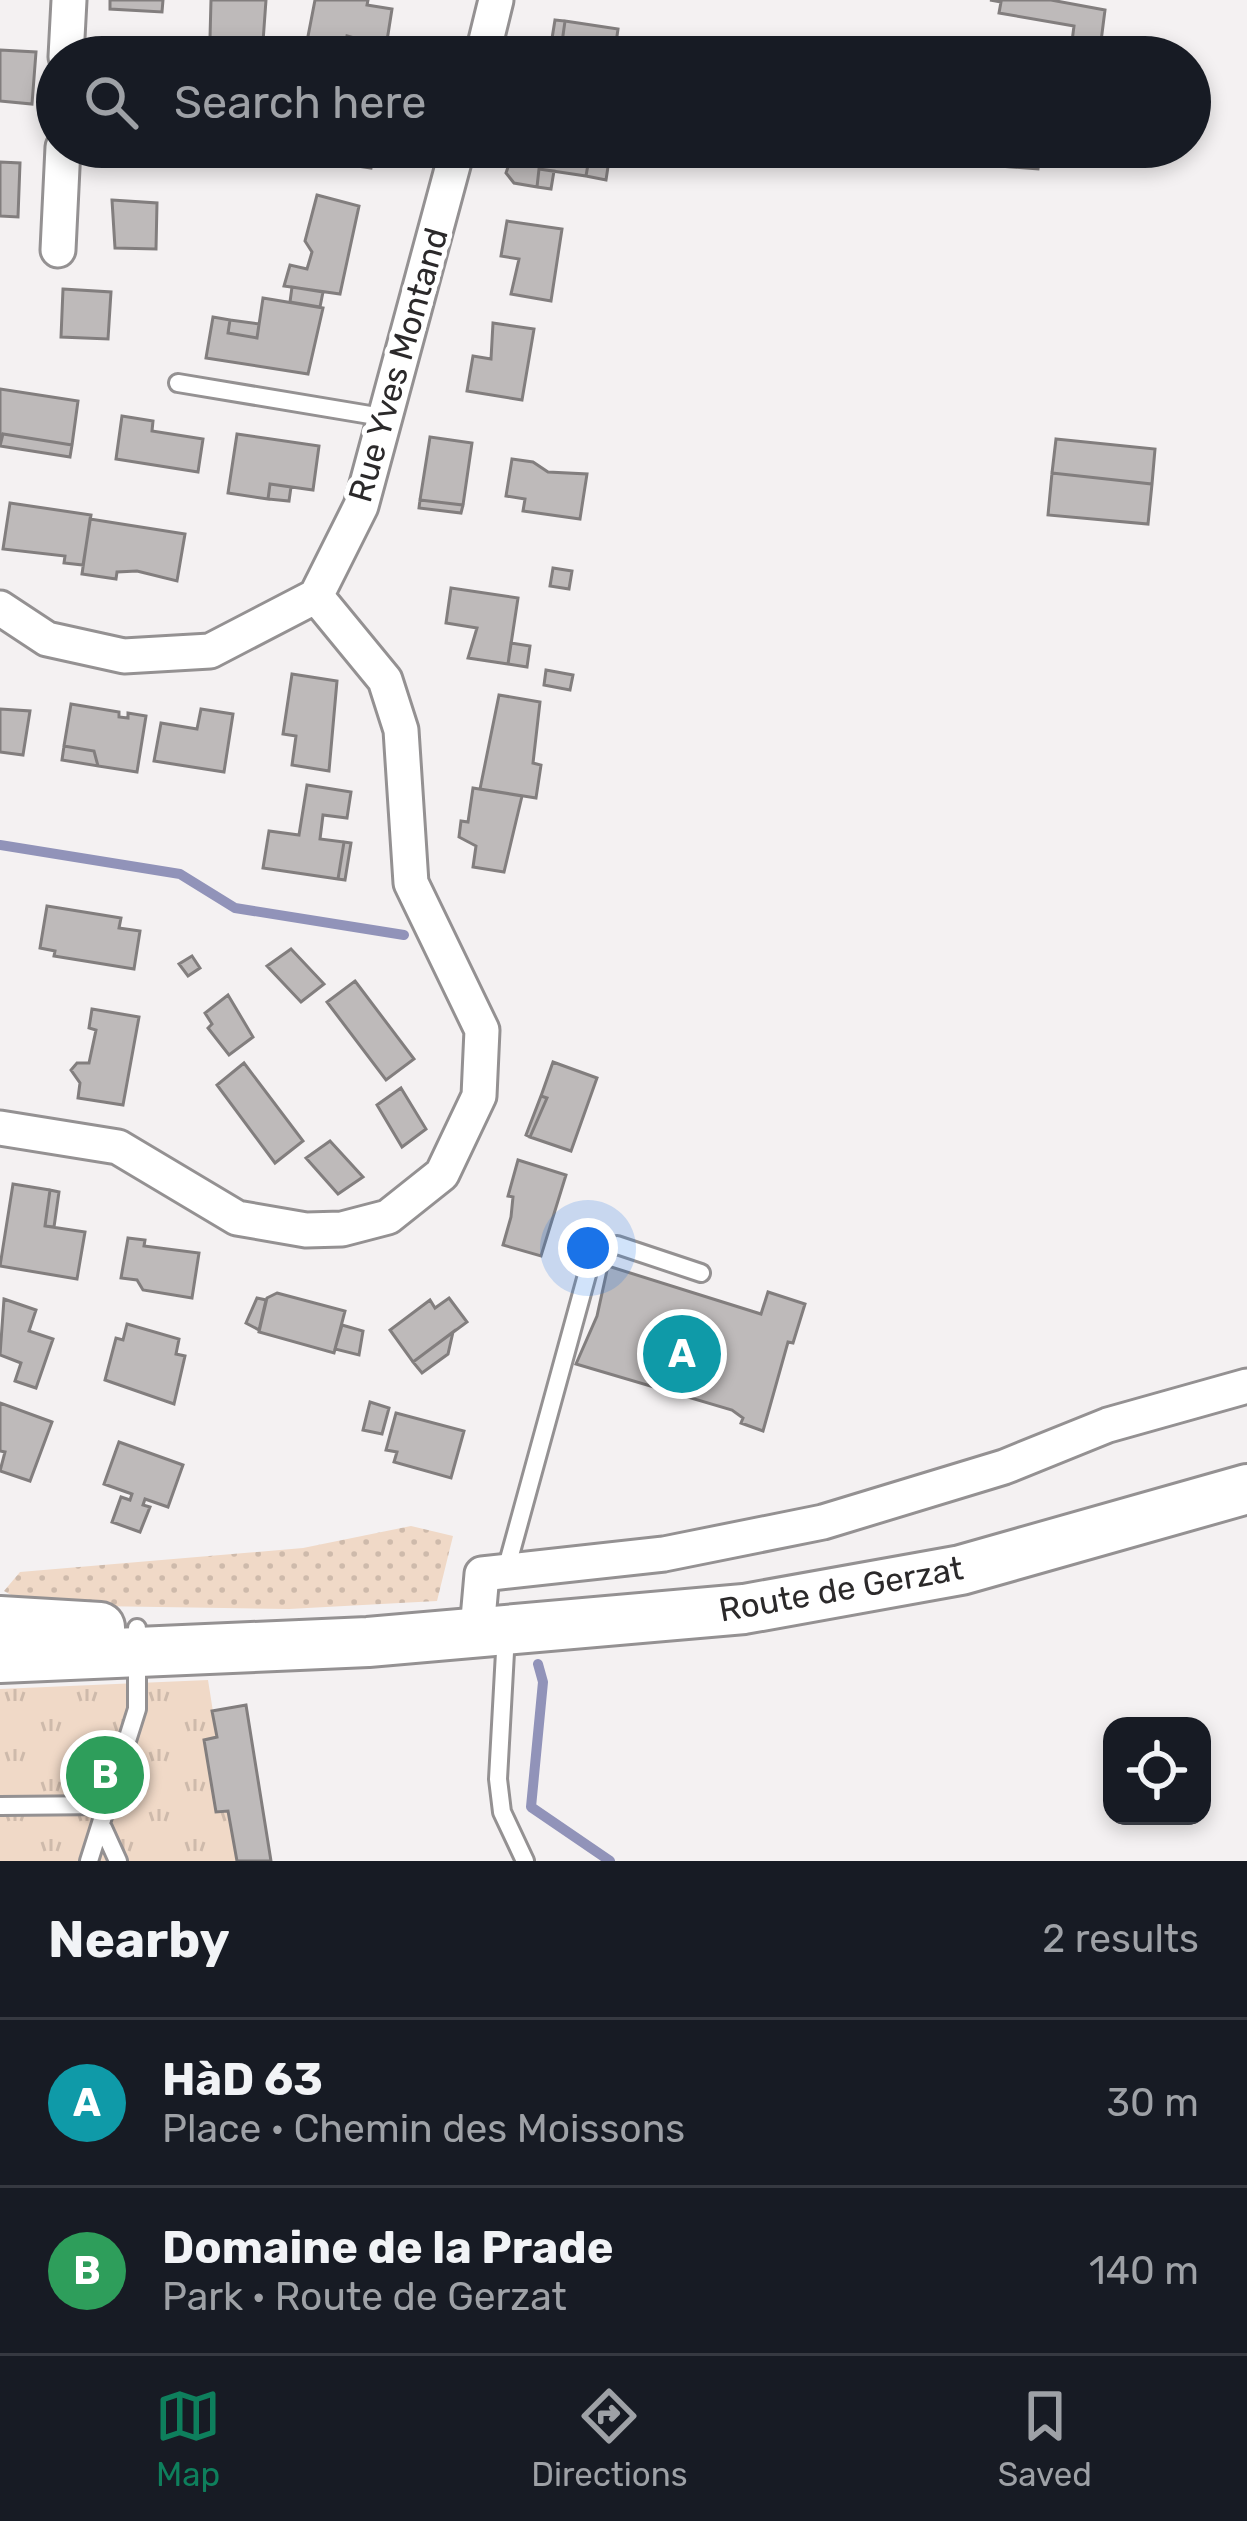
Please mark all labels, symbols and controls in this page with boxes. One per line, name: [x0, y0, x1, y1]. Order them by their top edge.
search box: [36, 36, 1211, 168]
icon: search: [78, 69, 144, 135]
text: Search here: [174, 76, 426, 129]
street label: Rue Yves Montand: [340, 223, 456, 507]
your location: [558, 1218, 618, 1278]
pin: A: [643, 1309, 721, 1399]
street label: Route de Gerzat: [716, 1548, 966, 1630]
map controls: [1103, 1717, 1211, 1825]
button: locate: [1103, 1717, 1211, 1825]
pin: B: [66, 1730, 144, 1820]
text: Nearby: [48, 1909, 230, 1970]
text: 2 results: [1042, 1916, 1199, 1962]
text: HàD 63: [162, 2053, 323, 2106]
text: A: [73, 2080, 101, 2126]
text: 30 m: [1107, 2080, 1199, 2126]
text: Place · Chemin des Moissons: [162, 2106, 685, 2152]
text: Domaine de la Prade: [162, 2221, 613, 2274]
text: B: [73, 2248, 101, 2294]
text: 140 m: [1089, 2248, 1199, 2294]
text: Park · Route de Gerzat: [162, 2274, 567, 2320]
tab: Map: [155, 2383, 221, 2494]
tab: Directions: [531, 2383, 688, 2494]
tab: Saved: [998, 2383, 1092, 2494]

